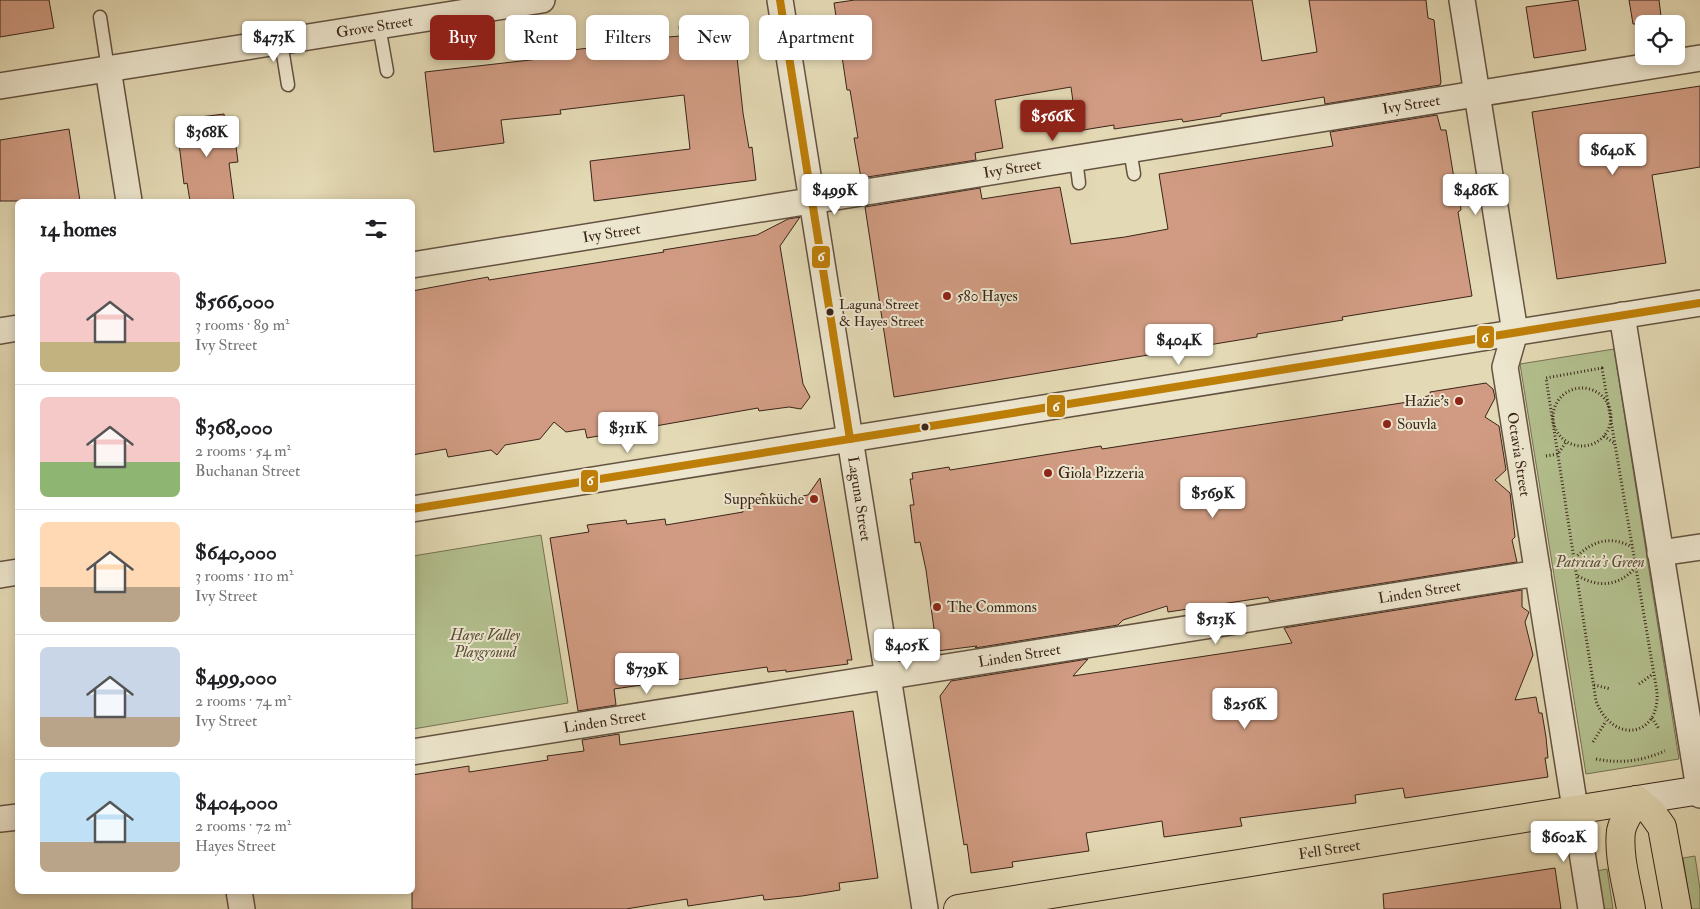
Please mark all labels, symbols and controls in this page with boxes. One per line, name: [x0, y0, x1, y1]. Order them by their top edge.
street label: Grove Street: [335, 11, 414, 42]
chip: Buy: [430, 15, 495, 60]
chip: Rent: [505, 15, 576, 60]
chip: Filters: [586, 15, 669, 60]
chip: New: [679, 15, 749, 60]
chip: Apartment: [759, 15, 872, 60]
map controls: [1635, 15, 1685, 65]
button: locate: [1635, 15, 1685, 65]
pin: $473K: [239, 20, 309, 63]
text: $473K: [253, 27, 295, 47]
street label: Ivy Street: [1381, 90, 1442, 118]
pin: $566K: [1018, 100, 1088, 142]
text: $566K: [1031, 106, 1075, 126]
pin: $368K: [172, 116, 242, 158]
text: $368K: [186, 122, 228, 142]
pin: $640K: [1578, 134, 1648, 176]
text: $640K: [1590, 140, 1636, 160]
street label: Ivy Street: [982, 154, 1043, 183]
pin: $499K: [800, 174, 870, 216]
pin: $486K: [1441, 174, 1511, 216]
text: $499K: [812, 180, 858, 200]
text: $486K: [1454, 180, 1498, 200]
icon: filters: [362, 215, 390, 243]
text: 14 homes: [40, 216, 117, 243]
street label: Ivy Street: [581, 219, 642, 247]
line badge: 6: [811, 245, 831, 269]
text: 6: [817, 248, 825, 265]
place label: 580 Hayes: [957, 287, 1018, 306]
text: $566,000: [195, 288, 275, 315]
marker: 580 Hayes: [941, 290, 953, 302]
icon: home: [80, 292, 140, 352]
place label: Laguna Street & Hayes Street: [839, 296, 925, 331]
marker: Laguna Street & Hayes Street: [825, 307, 835, 317]
text: 3 rooms · 89 m²: [195, 315, 290, 335]
pin: $404K: [1144, 324, 1214, 366]
line badge: 6: [1476, 325, 1495, 349]
text: 6: [1481, 329, 1489, 346]
text: $404K: [1156, 330, 1202, 350]
text: Ivy Street: [195, 335, 257, 355]
place label: Hazie's: [1404, 392, 1449, 411]
line badge: 6: [1046, 394, 1066, 418]
marker: Hazie's: [1453, 395, 1465, 407]
text: 6: [1052, 398, 1060, 415]
street label: Octavia Street: [1503, 411, 1535, 498]
pin: $311K: [593, 412, 663, 454]
text: $368,000: [195, 414, 273, 441]
place label: Souvla: [1397, 415, 1438, 434]
icon: home: [80, 417, 140, 477]
text: $311K: [609, 418, 647, 438]
marker: Souvla: [1381, 418, 1393, 430]
unlabelled marker: [920, 422, 930, 432]
text: 2 rooms · 54 m²: [195, 441, 291, 461]
street label: Laguna Street: [843, 455, 876, 543]
text: Buchanan Street: [195, 461, 300, 481]
place label: Giola Pizzeria: [1058, 464, 1145, 483]
marker: Giola Pizzeria: [1042, 467, 1054, 479]
line badge: 6: [580, 469, 599, 493]
text: 6: [586, 472, 594, 489]
pin: $569K: [1178, 476, 1248, 519]
text: $569K: [1191, 483, 1235, 503]
place label: Suppenküche: [724, 490, 804, 510]
marker: Suppenküche: [808, 493, 820, 505]
text: $640,000: [195, 539, 277, 566]
icon: home: [80, 542, 140, 602]
park label: Patricia's Green: [1555, 553, 1644, 572]
text: 3 rooms · 110 m²: [195, 566, 293, 586]
street label: Linden Street: [1377, 576, 1462, 608]
text: Ivy Street: [195, 586, 257, 606]
place label: The Commons: [947, 598, 1037, 617]
marker: The Commons: [931, 601, 943, 613]
pin: $513K: [1181, 602, 1251, 645]
text: $513K: [1196, 609, 1236, 629]
park label: Hayes Valley Playground: [449, 626, 521, 662]
pin: $405K: [872, 628, 942, 671]
text: $405K: [885, 635, 929, 655]
street label: Linden Street: [977, 640, 1062, 671]
pin: $739K: [612, 652, 682, 695]
text: $739K: [626, 659, 668, 679]
text: $499,000: [195, 664, 277, 691]
icon: home: [80, 667, 140, 727]
pin: $256K: [1210, 688, 1280, 730]
text: 2 rooms · 74 m²: [195, 691, 291, 711]
text: $256K: [1223, 694, 1267, 714]
street label: Linden Street: [562, 705, 647, 737]
text: Ivy Street: [195, 711, 257, 731]
text: $404,000: [195, 789, 278, 816]
icon: home: [80, 792, 140, 852]
text: 2 rooms · 72 m²: [195, 816, 291, 836]
pin: $602K: [1529, 820, 1599, 863]
text: $602K: [1542, 827, 1586, 847]
street label: Fell Street: [1297, 835, 1362, 864]
text: Hayes Street: [195, 836, 276, 856]

